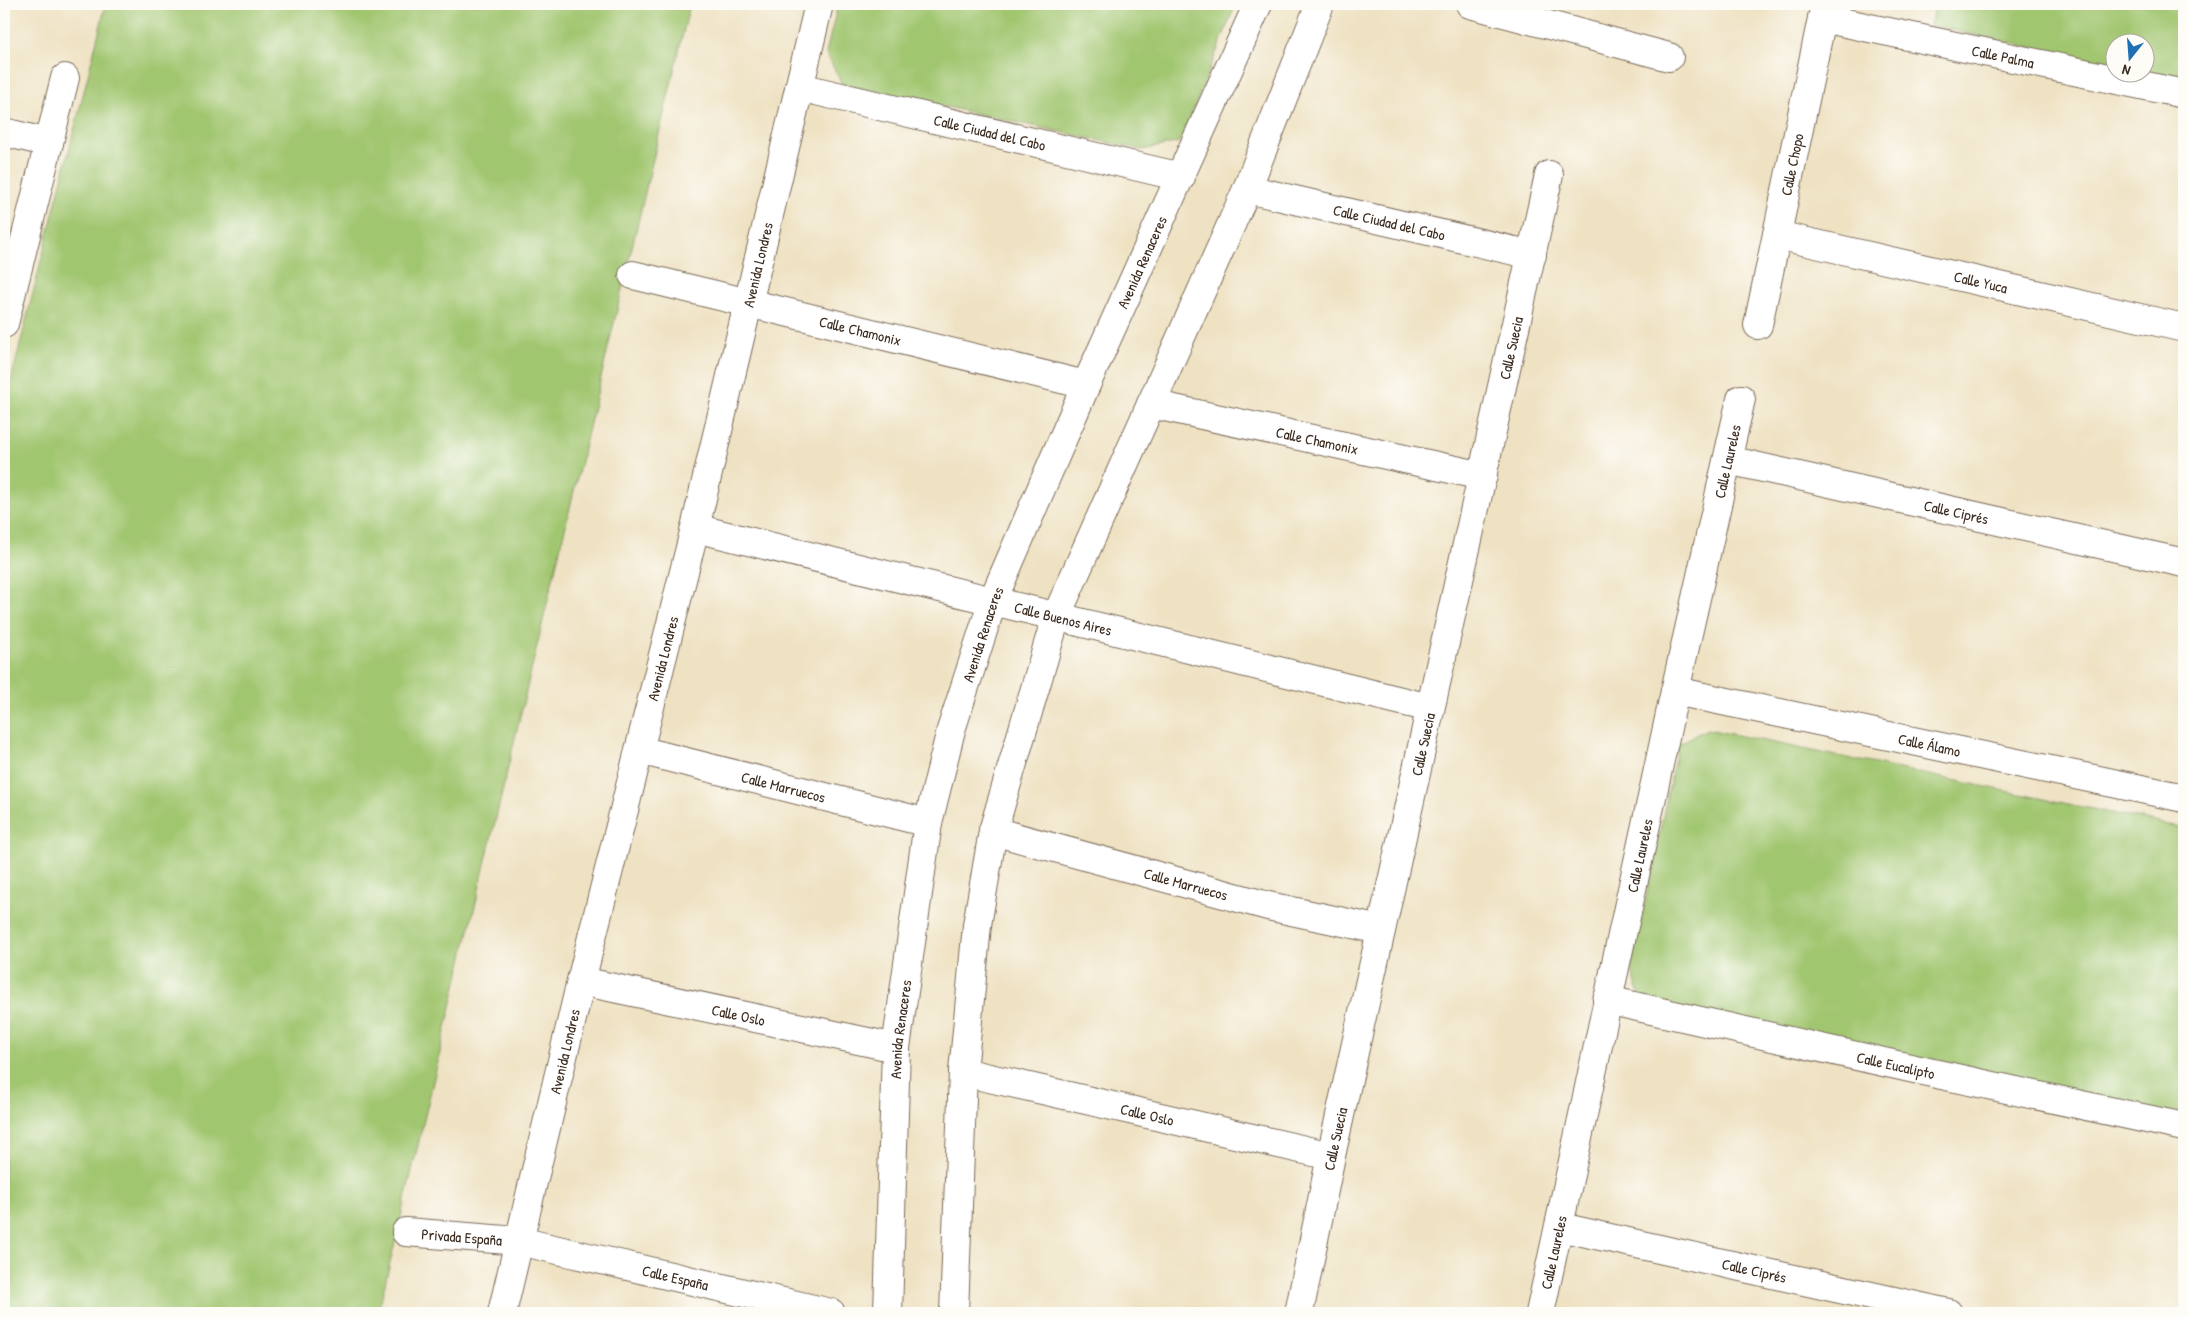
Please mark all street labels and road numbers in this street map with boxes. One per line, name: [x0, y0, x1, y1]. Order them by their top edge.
street label: Calle Palma: [1970, 39, 2036, 73]
street label: Calle Ciudad del Cabo: [932, 109, 1048, 155]
street label: Calle Chopo: [1775, 131, 1808, 197]
street label: Calle Ciudad del Cabo: [1331, 199, 1447, 245]
street label: Avenida Renaceres: [1111, 212, 1172, 312]
street label: Avenida Londres: [737, 220, 778, 309]
street label: Calle Yuca: [1952, 265, 2010, 298]
street label: Calle Chamonix: [817, 310, 904, 350]
street label: Calle Suecia: [1493, 314, 1528, 381]
street label: Calle Chamonix: [1274, 421, 1360, 459]
street label: Calle Laureles: [1708, 422, 1745, 500]
street label: Calle Ciprés: [1922, 494, 1991, 529]
street label: Avenida Renaceres: [957, 583, 1008, 685]
street label: Calle Buenos Aires: [1012, 596, 1114, 640]
street label: Avenida Londres: [641, 614, 683, 703]
street label: Calle Suecia: [1405, 711, 1440, 778]
street label: Calle Álamo: [1896, 728, 1963, 761]
street label: Calle Marruecos: [739, 766, 828, 807]
street label: Calle Laureles: [1621, 817, 1658, 895]
street label: Calle Marruecos: [1142, 862, 1230, 905]
street label: Avenida Renaceres: [885, 978, 916, 1079]
street label: Calle Oslo: [710, 999, 767, 1030]
street label: Avenida Londres: [544, 1007, 585, 1096]
street label: Calle Eucalipto: [1855, 1046, 1937, 1084]
street label: Calle Oslo: [1119, 1098, 1176, 1130]
street label: Calle Suecia: [1318, 1105, 1352, 1172]
street label: Calle Laureles: [1535, 1213, 1571, 1291]
street label: Privada España: [421, 1223, 503, 1250]
street label: Calle Ciprés: [1720, 1253, 1789, 1287]
street label: Calle España: [640, 1259, 711, 1295]

